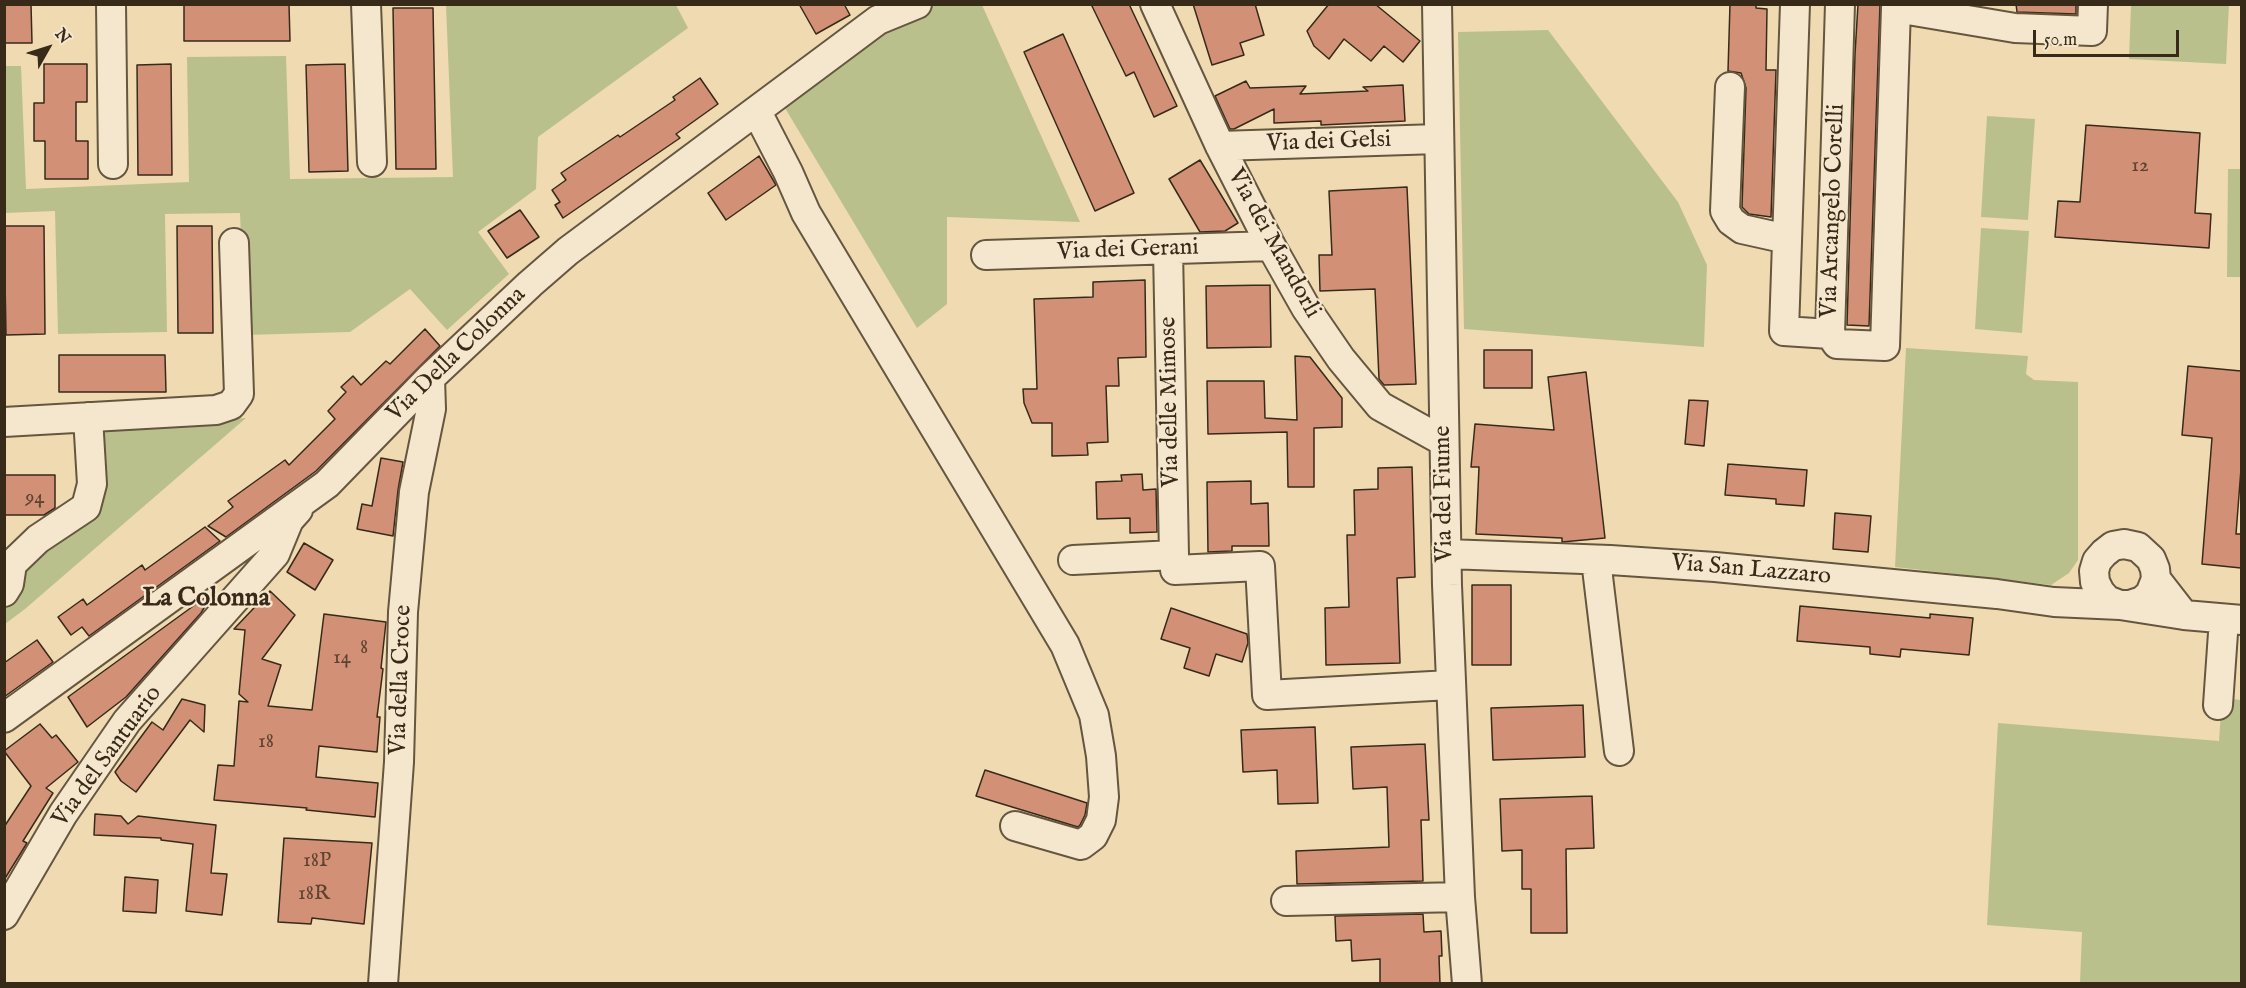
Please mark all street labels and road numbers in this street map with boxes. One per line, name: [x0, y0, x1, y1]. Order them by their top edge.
street label: Via Arcangelo Corelli: [1816, 103, 1852, 319]
street label: Via dei Gelsi: [1266, 126, 1392, 160]
street label: Via dei Mandorli: [1220, 164, 1326, 324]
street label: Via dei Gerani: [1057, 234, 1199, 268]
street label: Via Della Colonna: [382, 281, 532, 429]
street label: Via delle Mimose: [1155, 316, 1187, 488]
street label: Via del Fiume: [1429, 425, 1461, 563]
street label: Via San Lazzaro: [1670, 550, 1832, 592]
street label: Via della Croce: [385, 604, 419, 756]
street label: Via del Santuario: [47, 681, 169, 833]

